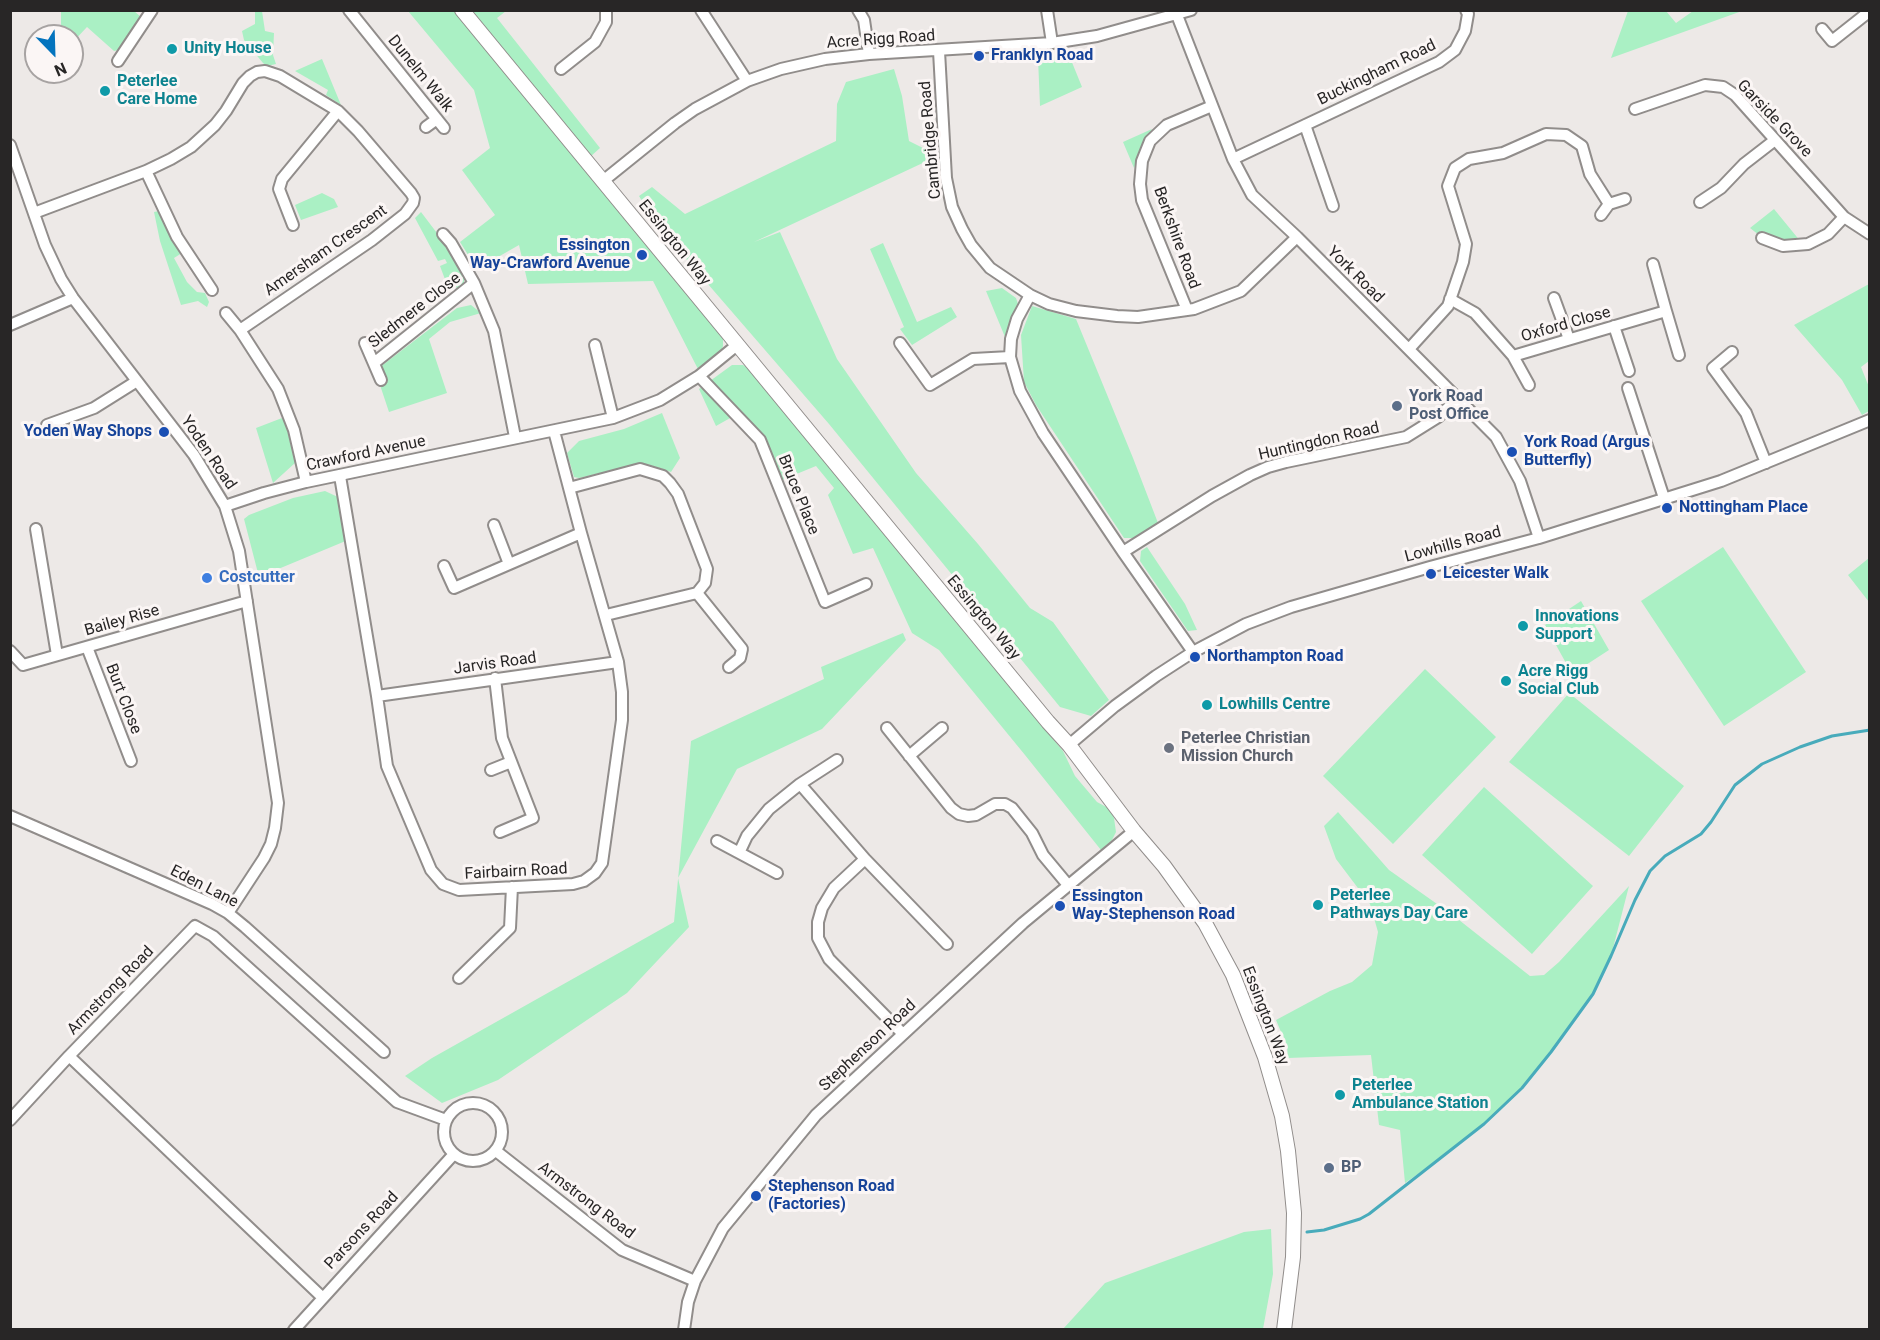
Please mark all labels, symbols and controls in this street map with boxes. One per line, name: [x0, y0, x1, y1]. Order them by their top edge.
north arrow: [24, 24, 84, 84]
street label: Acre Rigg Road: [826, 27, 936, 53]
street label: Dunelm Walk: [383, 32, 457, 116]
street label: Buckingham Road: [1315, 36, 1439, 110]
place label: Unity House: [184, 39, 271, 59]
marker: Unity House: [165, 42, 179, 56]
place label: Franklyn Road: [991, 46, 1093, 66]
marker: Franklyn Road: [972, 49, 986, 63]
text: N: [52, 58, 69, 80]
place label: Peterlee Care Home: [117, 72, 197, 110]
street label: Garside Grove: [1732, 76, 1816, 162]
street label: Cambridge Road: [916, 80, 946, 200]
marker: Peterlee Care Home: [98, 84, 112, 98]
street label: Berkshire Road: [1149, 184, 1203, 292]
street label: Essington Way: [634, 196, 714, 290]
street label: Amersham Crescent: [261, 201, 391, 301]
place label: Essington Way-Crawford Avenue: [470, 236, 630, 274]
street label: York Road: [1323, 243, 1387, 307]
marker: Essington Way-Crawford Avenue: [635, 248, 649, 262]
street label: Sledmere Close: [365, 269, 465, 353]
street label: Oxford Close: [1519, 303, 1613, 347]
place label: York Road Post Office: [1409, 387, 1489, 425]
marker: York Road Post Office: [1390, 399, 1404, 413]
street label: Yoden Road: [176, 412, 240, 494]
street label: Huntingdon Road: [1257, 419, 1381, 465]
place label: Yoden Way Shops: [24, 422, 152, 442]
marker: Yoden Way Shops: [157, 425, 171, 439]
street label: Crawford Avenue: [305, 432, 427, 476]
place label: York Road (Argus Butterfly): [1524, 433, 1650, 471]
marker: York Road (Argus Butterfly): [1505, 445, 1519, 459]
street label: Bruce Place: [773, 452, 823, 538]
place label: Nottingham Place: [1679, 498, 1808, 518]
marker: Nottingham Place: [1660, 501, 1674, 515]
street label: Lowhills Road: [1403, 523, 1503, 567]
place label: Leicester Walk: [1443, 564, 1549, 584]
marker: Leicester Walk: [1424, 567, 1438, 581]
place label: Costcutter: [219, 568, 295, 588]
marker: Costcutter: [200, 571, 214, 585]
street label: Essington Way: [942, 572, 1024, 664]
street label: Bailey Rise: [82, 601, 162, 641]
place label: Innovations Support: [1535, 607, 1619, 645]
marker: Innovations Support: [1516, 619, 1530, 633]
place label: Northampton Road: [1207, 647, 1343, 667]
street label: Jarvis Road: [452, 649, 538, 679]
marker: Northampton Road: [1188, 650, 1202, 664]
street label: Burt Close: [101, 661, 145, 737]
place label: Acre Rigg Social Club: [1518, 662, 1599, 700]
marker: Acre Rigg Social Club: [1499, 674, 1513, 688]
place label: Lowhills Centre: [1219, 695, 1330, 715]
marker: Lowhills Centre: [1200, 698, 1214, 712]
place label: Peterlee Christian Mission Church: [1181, 729, 1310, 767]
marker: Peterlee Christian Mission Church: [1162, 741, 1176, 755]
street label: Fairbairn Road: [464, 860, 568, 884]
street label: Eden Lane: [167, 862, 241, 912]
place label: Peterlee Pathways Day Care: [1330, 886, 1468, 924]
place label: Essington Way-Stephenson Road: [1072, 887, 1235, 925]
marker: Peterlee Pathways Day Care: [1311, 898, 1325, 912]
marker: Essington Way-Stephenson Road: [1053, 899, 1067, 913]
street label: Armstrong Road: [64, 943, 158, 1039]
street label: Essington Way: [1237, 964, 1293, 1068]
street label: Stephenson Road: [816, 996, 920, 1096]
place label: Peterlee Ambulance Station: [1352, 1076, 1489, 1114]
marker: Peterlee Ambulance Station: [1333, 1088, 1347, 1102]
street label: Armstrong Road: [534, 1158, 638, 1244]
place label: BP: [1341, 1158, 1362, 1178]
marker: BP: [1322, 1161, 1336, 1175]
place label: Stephenson Road (Factories): [768, 1177, 895, 1215]
street label: Parsons Road: [321, 1188, 403, 1274]
marker: Stephenson Road (Factories): [749, 1189, 763, 1203]

